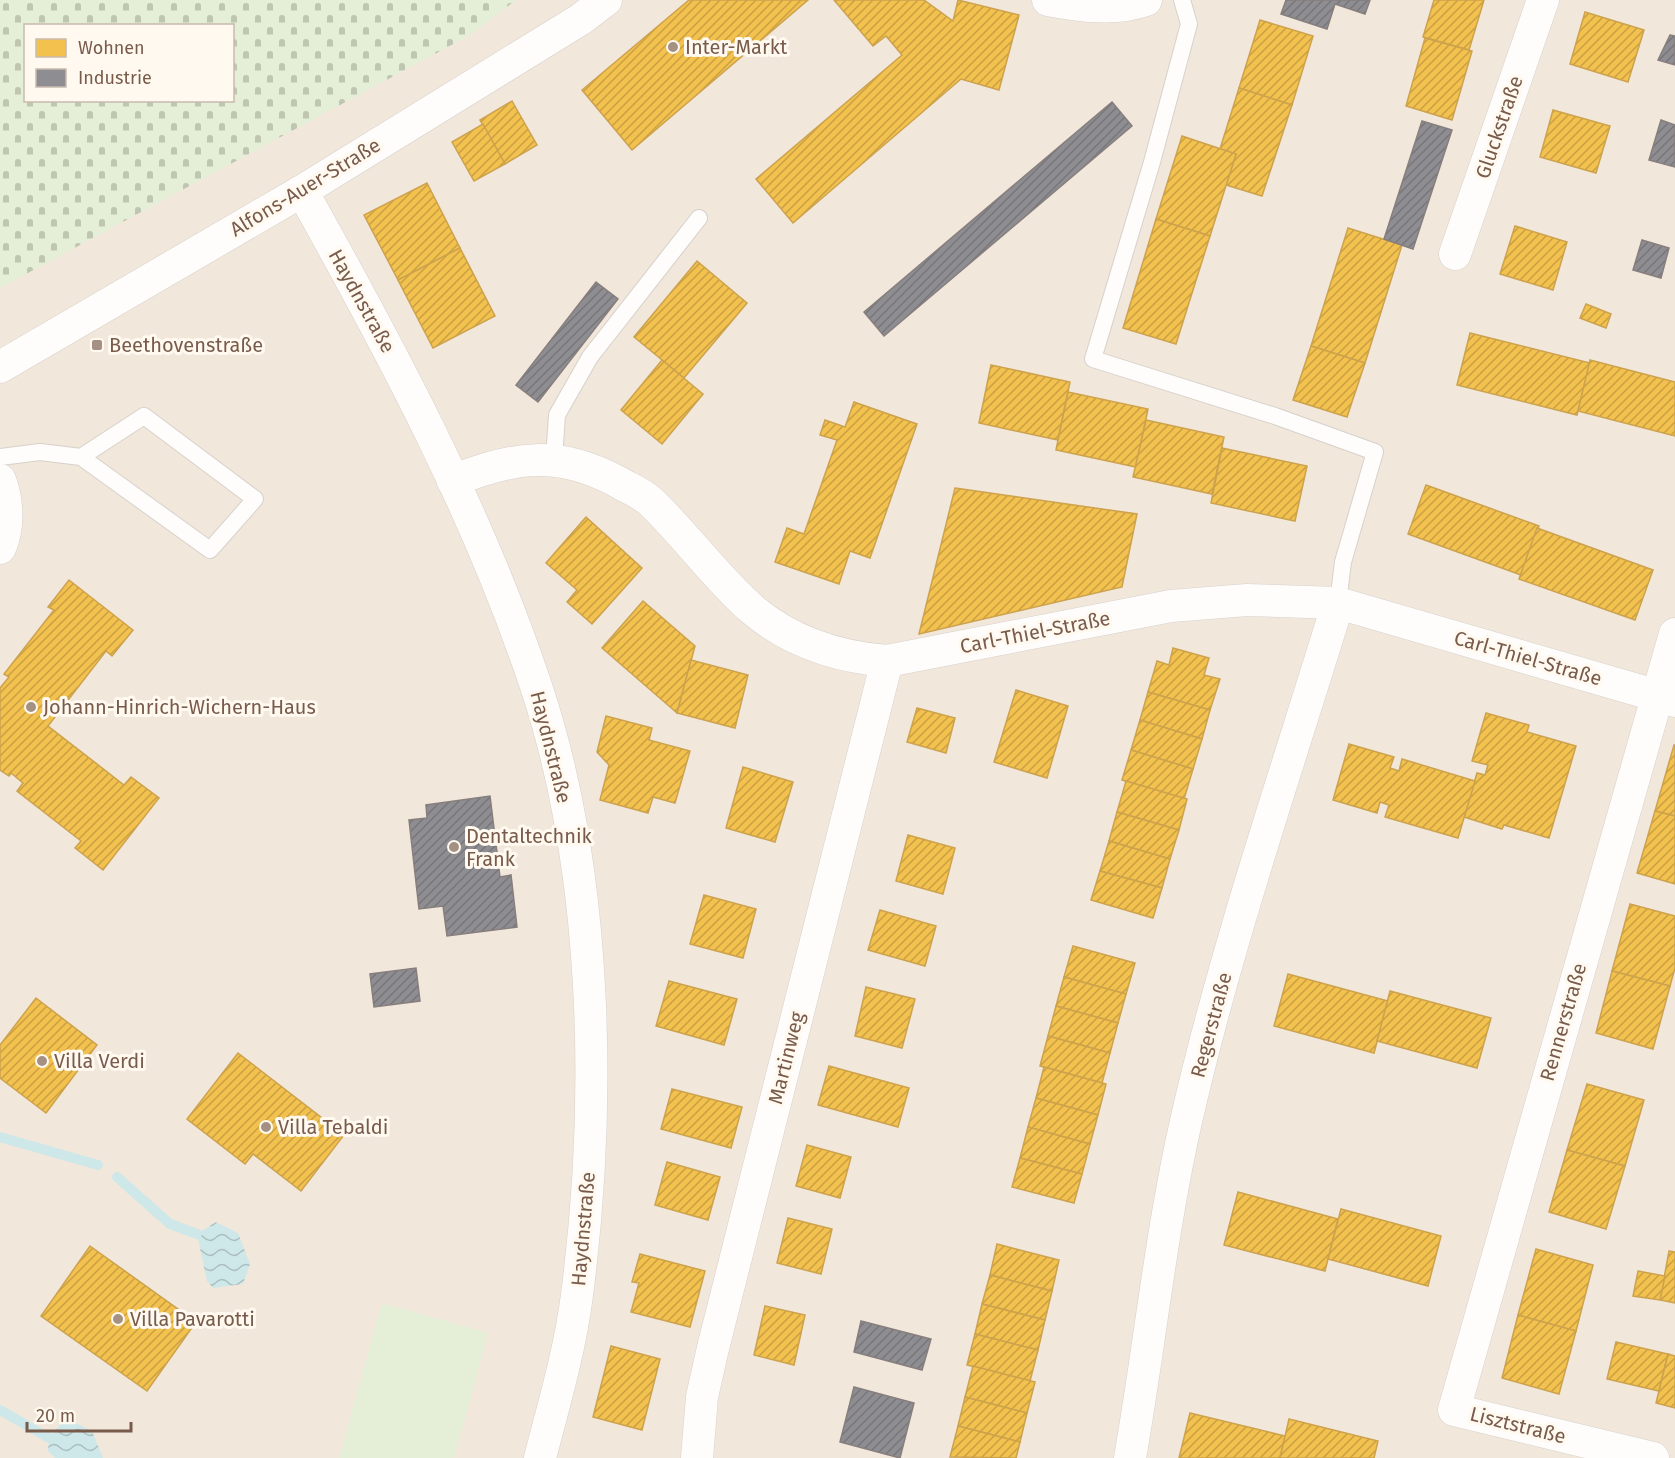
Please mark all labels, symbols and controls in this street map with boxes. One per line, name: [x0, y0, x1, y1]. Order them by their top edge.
legend: [24, 24, 234, 102]
place label: Inter-Markt: [685, 35, 788, 59]
text: Wohnen: [78, 37, 145, 59]
marker: Inter-Markt: [666, 40, 680, 54]
text: Industrie: [78, 67, 152, 89]
street label: Gluckstraße: [1470, 72, 1528, 182]
street label: Alfons-Auer-Straße: [225, 133, 385, 241]
street label: Haydnstraße: [324, 245, 400, 357]
place label: Beethovenstraße: [109, 333, 263, 357]
marker: Beethovenstraße: [90, 338, 104, 352]
street label: Carl-Thiel-Straße: [958, 606, 1112, 658]
street label: Carl-Thiel-Straße: [1451, 625, 1605, 691]
street label: Haydnstraße: [525, 688, 577, 806]
place label: Johann-Hinrich-Wichern-Haus: [43, 695, 316, 719]
marker: Johann-Hinrich-Wichern-Haus: [24, 700, 38, 714]
place label: Dentaltechnik Frank: [466, 824, 593, 871]
marker: Dentaltechnik Frank: [447, 840, 461, 854]
street label: Rennerstraße: [1535, 960, 1591, 1084]
street label: Regerstraße: [1185, 970, 1237, 1080]
street label: Martinweg: [763, 1009, 809, 1107]
place label: Villa Verdi: [54, 1049, 145, 1073]
marker: Villa Verdi: [35, 1054, 49, 1068]
place label: Villa Tebaldi: [278, 1115, 388, 1139]
marker: Villa Tebaldi: [259, 1120, 273, 1134]
street label: Haydnstraße: [566, 1171, 600, 1287]
place label: Villa Pavarotti: [130, 1307, 255, 1331]
marker: Villa Pavarotti: [111, 1312, 125, 1326]
scale bar: [27, 1395, 130, 1433]
street label: Lisztstraße: [1467, 1401, 1569, 1449]
text: 20 m: [36, 1405, 75, 1427]

